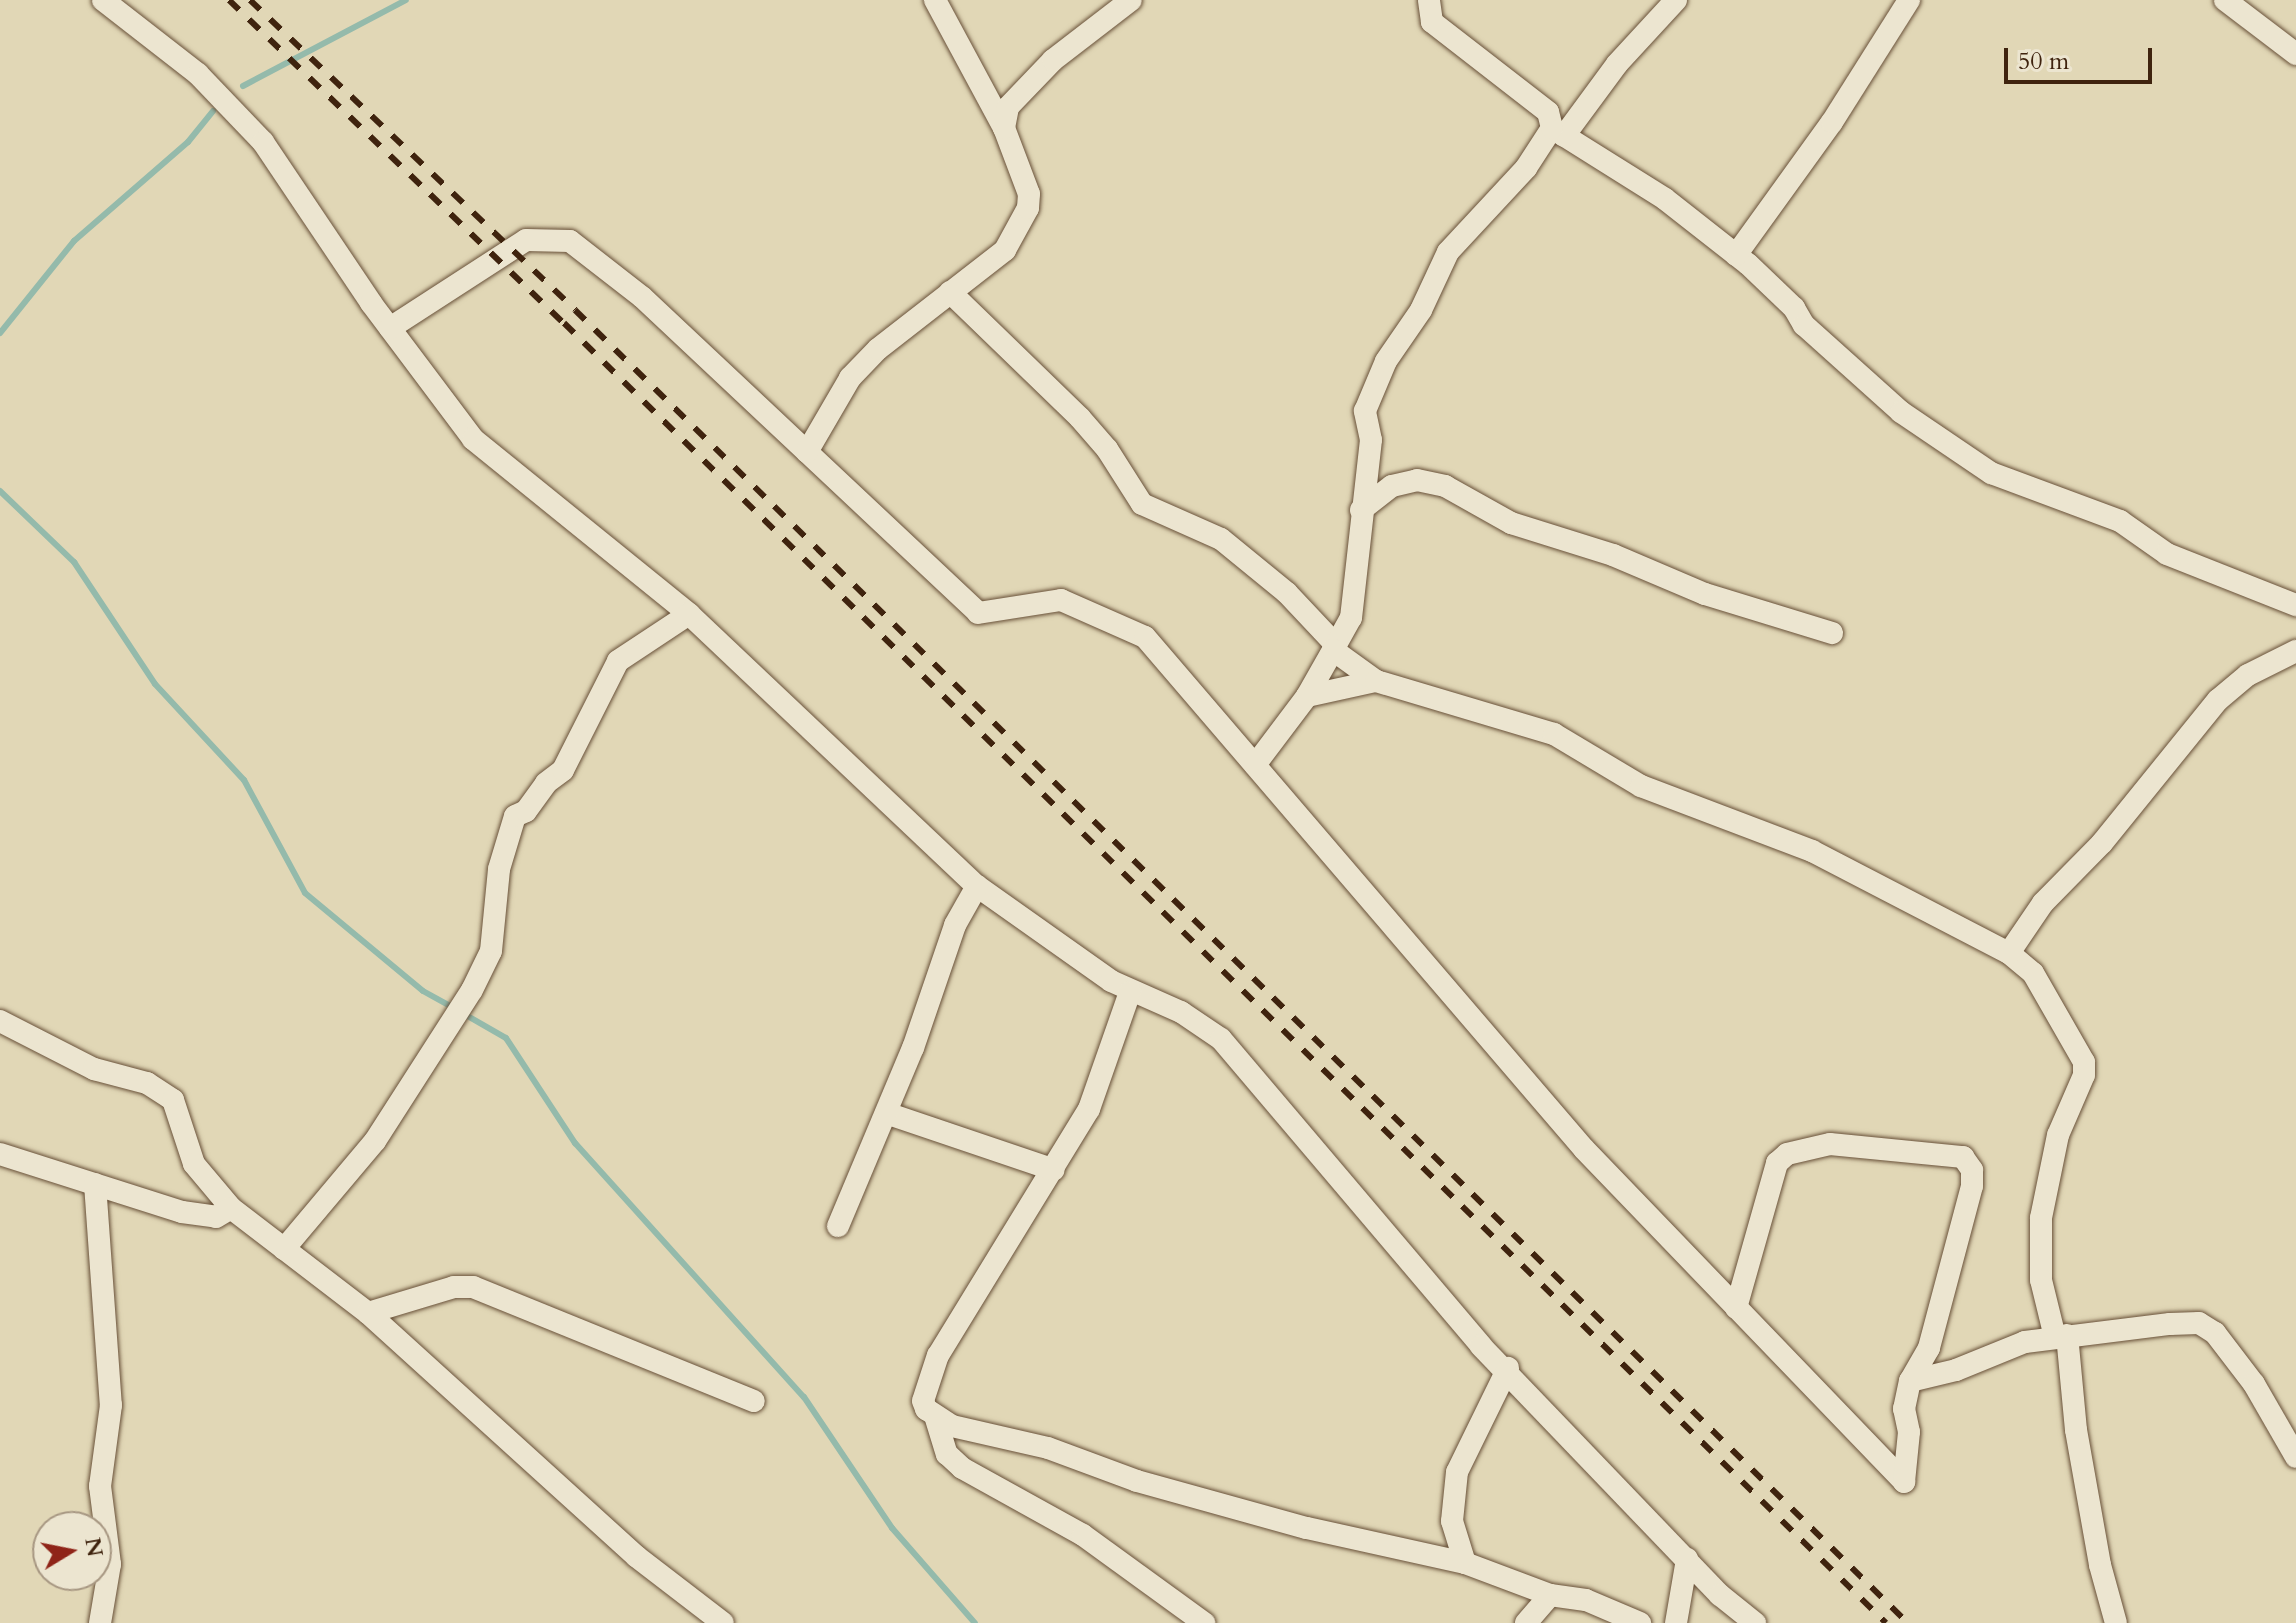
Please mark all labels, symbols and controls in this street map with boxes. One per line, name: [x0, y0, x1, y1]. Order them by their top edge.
scale bar: [2008, 32, 2156, 82]
text: 50 m: [2018, 45, 2069, 78]
north arrow: [32, 1511, 112, 1591]
text: N: [77, 1535, 110, 1559]

